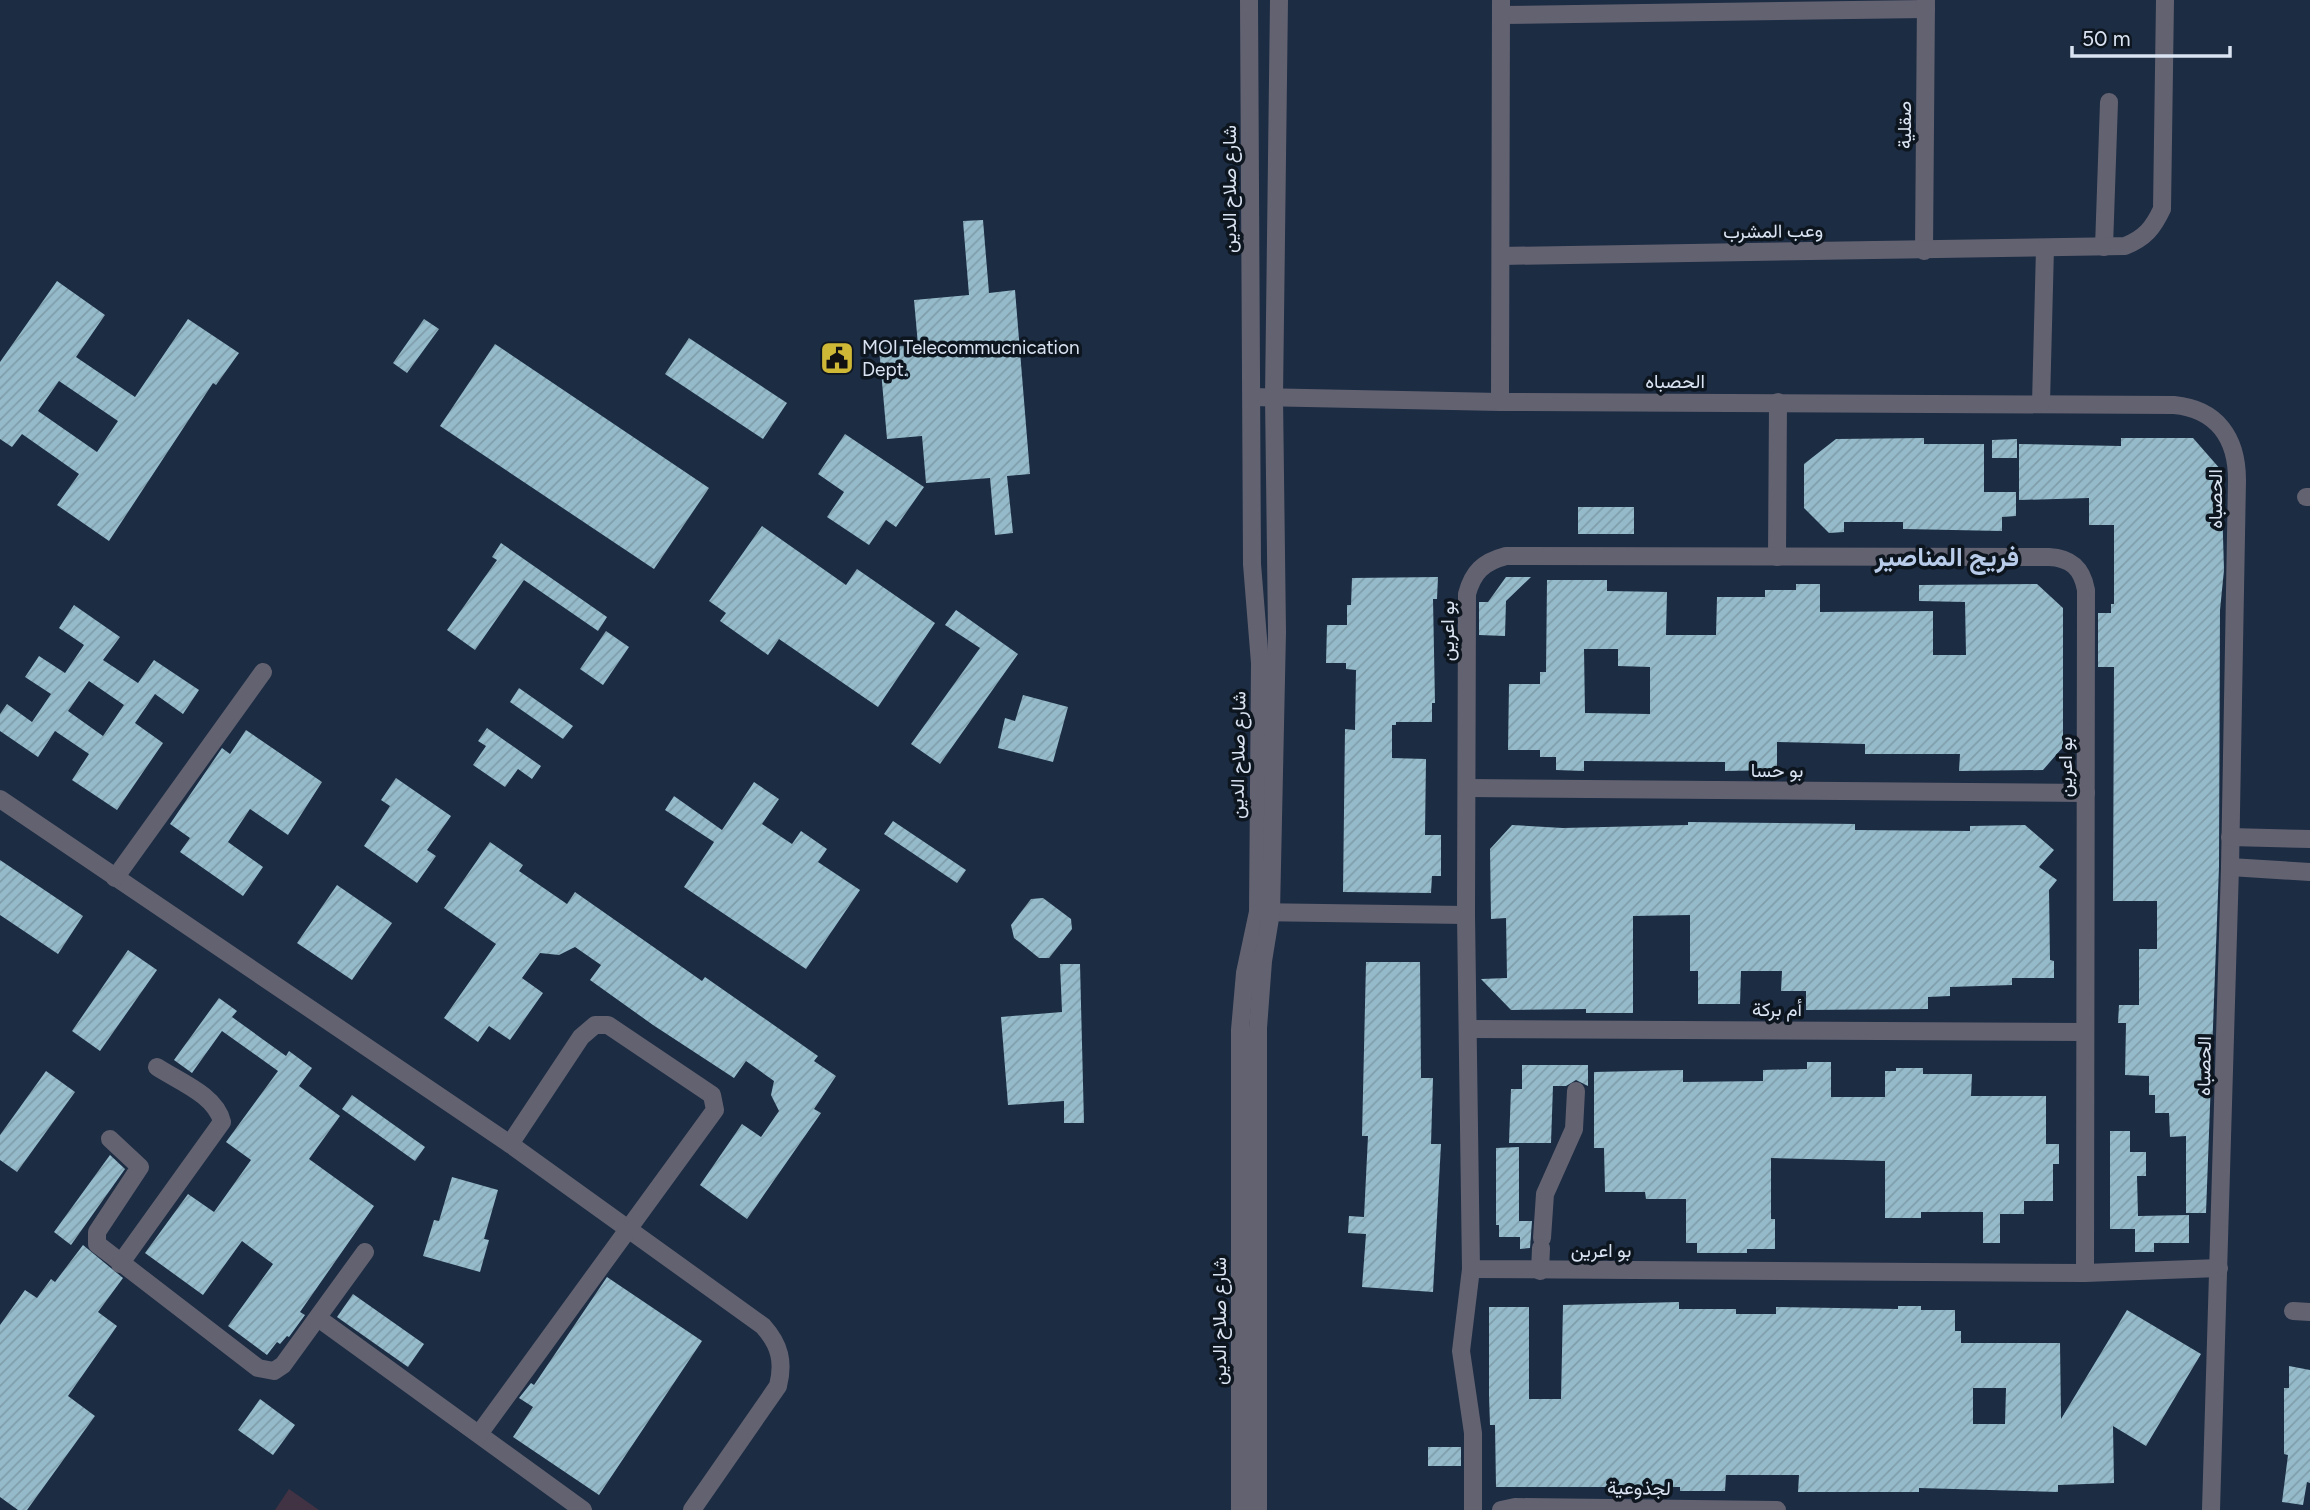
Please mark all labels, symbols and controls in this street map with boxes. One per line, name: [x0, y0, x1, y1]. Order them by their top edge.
scale bar: [2072, 14, 2230, 58]
text: 50 m: [2082, 26, 2131, 51]
street label: صقلية: [1893, 101, 1916, 149]
street label: شارع صلاح الدين: [1218, 125, 1242, 253]
street label: وعب المشرب: [1723, 219, 1823, 243]
place label: MOI Telecommucnication Dept.: [862, 336, 1080, 381]
public building icon: MOI Telecommucnication Dept.: [818, 339, 856, 377]
street label: الحصباه: [1645, 370, 1705, 393]
street label: الحصباه: [2204, 469, 2227, 529]
district label: فريج المناصير: [1874, 541, 2019, 575]
street label: بو اعرين: [1436, 601, 1459, 661]
street label: شارع صلاح الدين: [1225, 691, 1252, 819]
street label: بو اعرين: [2054, 737, 2077, 797]
street label: بو حسا: [1751, 759, 1803, 782]
street label: أم بركة: [1752, 998, 1802, 1022]
street label: الحصباه: [2192, 1036, 2216, 1096]
street label: بو اعرين: [1571, 1239, 1631, 1262]
street label: شارع صلاح الدين: [1208, 1257, 1232, 1385]
street label: لجذوعية: [1607, 1476, 1671, 1500]

